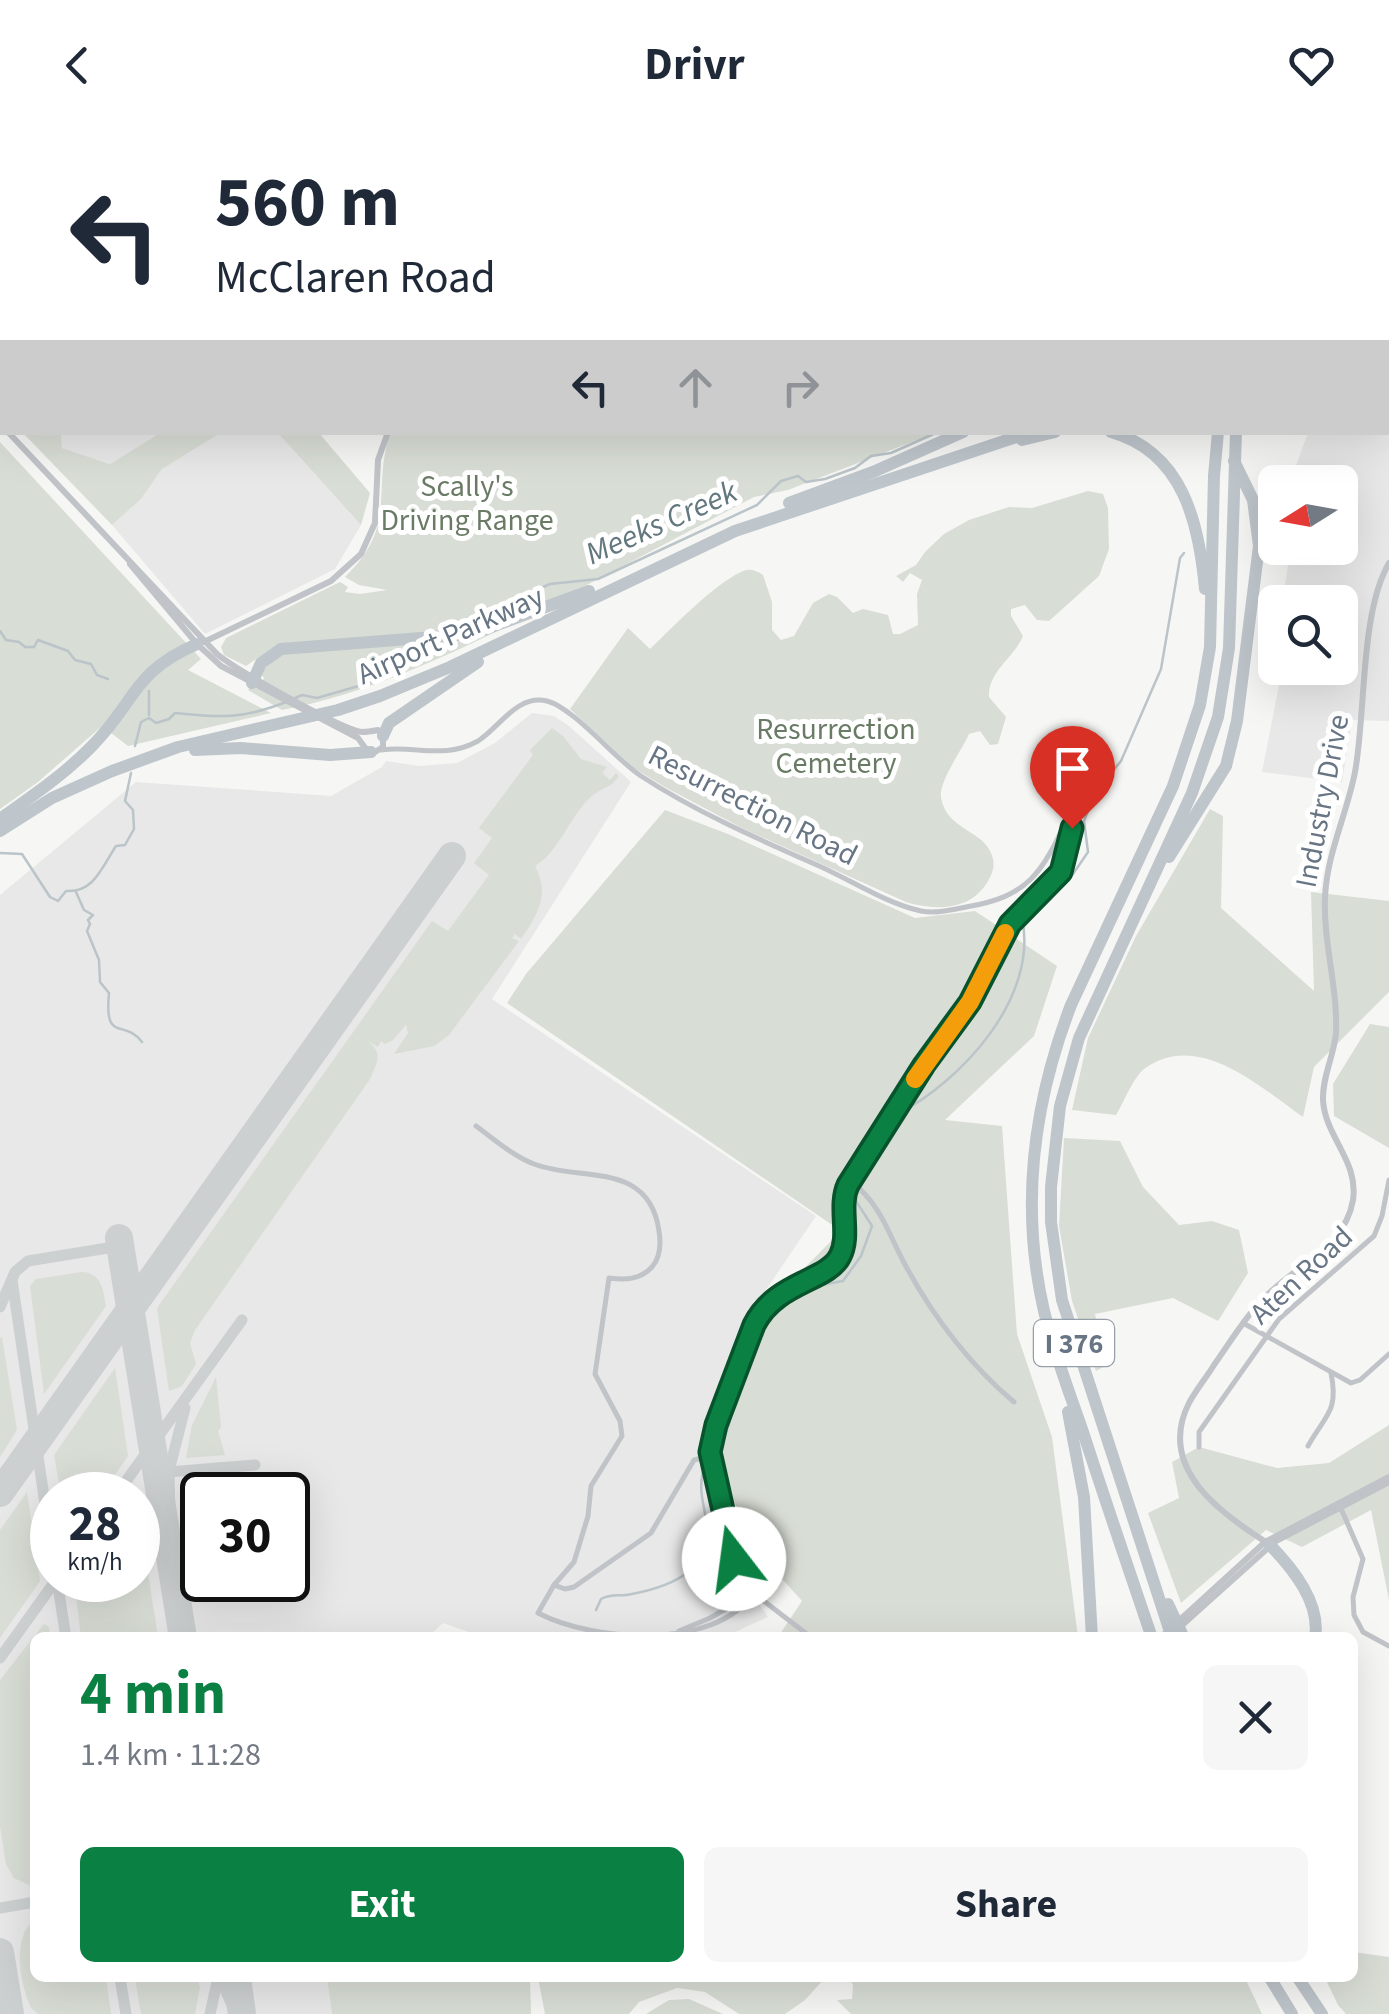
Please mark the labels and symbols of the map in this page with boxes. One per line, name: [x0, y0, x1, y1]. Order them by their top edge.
park label: Scally's Driving Range: [380, 465, 554, 542]
north arrow: [1258, 465, 1358, 565]
water label: Meeks Creek: [578, 469, 745, 577]
street label: Airport Parkway: [350, 575, 550, 696]
park label: Resurrection Cemetery: [756, 708, 916, 785]
street label: Industry Drive: [1285, 711, 1360, 891]
pin: [1030, 726, 1115, 829]
street label: Resurrection Road: [641, 734, 865, 877]
street label: Aten Road: [1240, 1216, 1363, 1334]
road number: I 376: [1034, 1320, 1114, 1366]
speed limit sign: 30: [180, 1472, 310, 1602]
position arrow: [682, 1507, 786, 1611]

